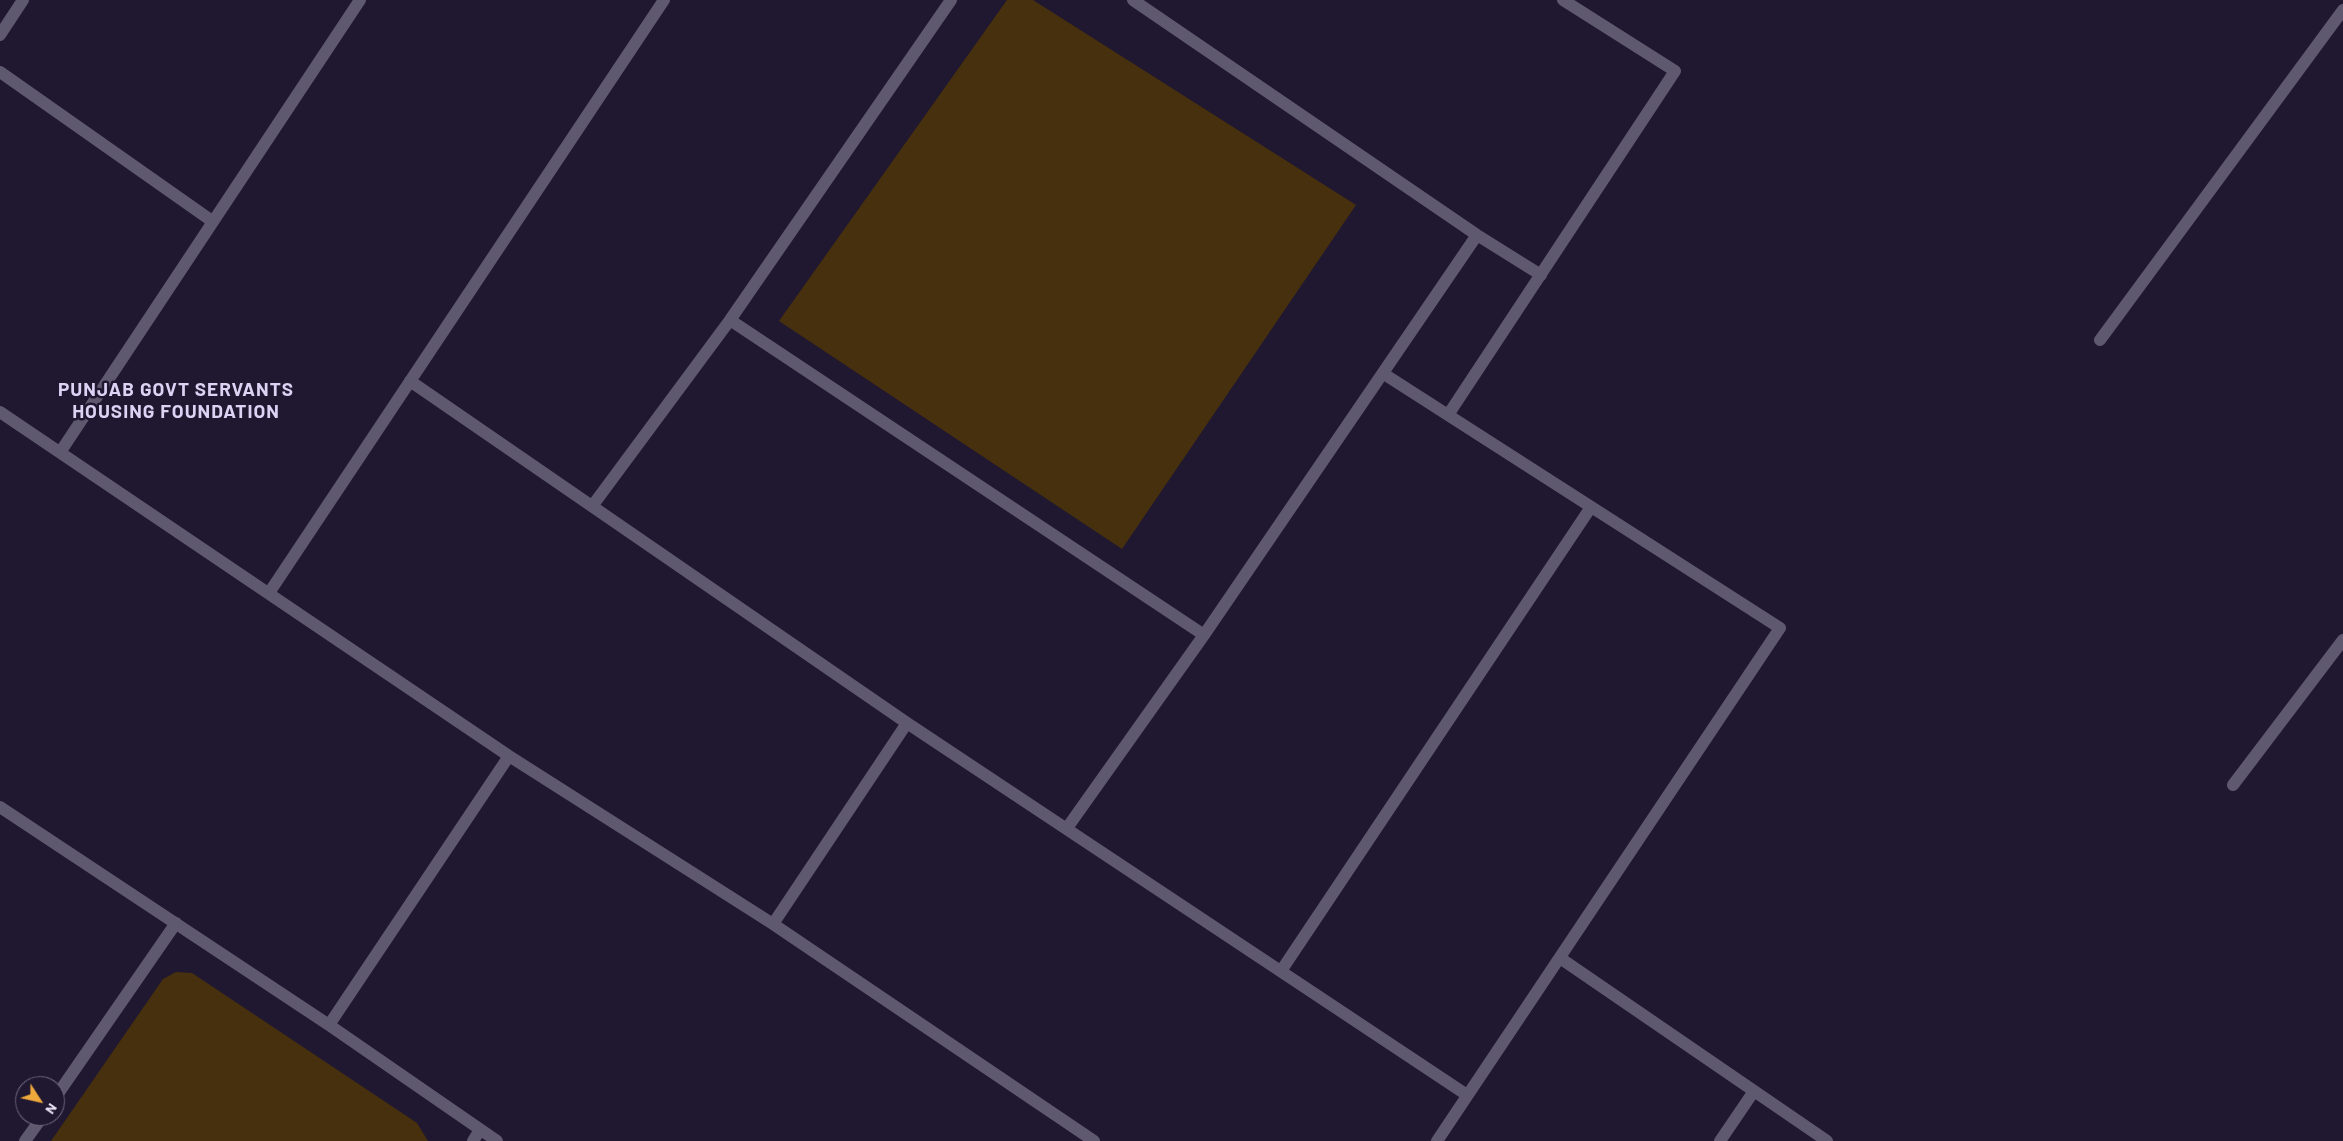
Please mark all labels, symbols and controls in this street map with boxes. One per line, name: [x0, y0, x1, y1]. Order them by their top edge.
district label: PUNJAB GOVT SERVANTS HOUSING FOUNDATION: [55, 379, 297, 423]
north arrow: [15, 1076, 65, 1126]
text: N: [42, 1101, 62, 1118]

